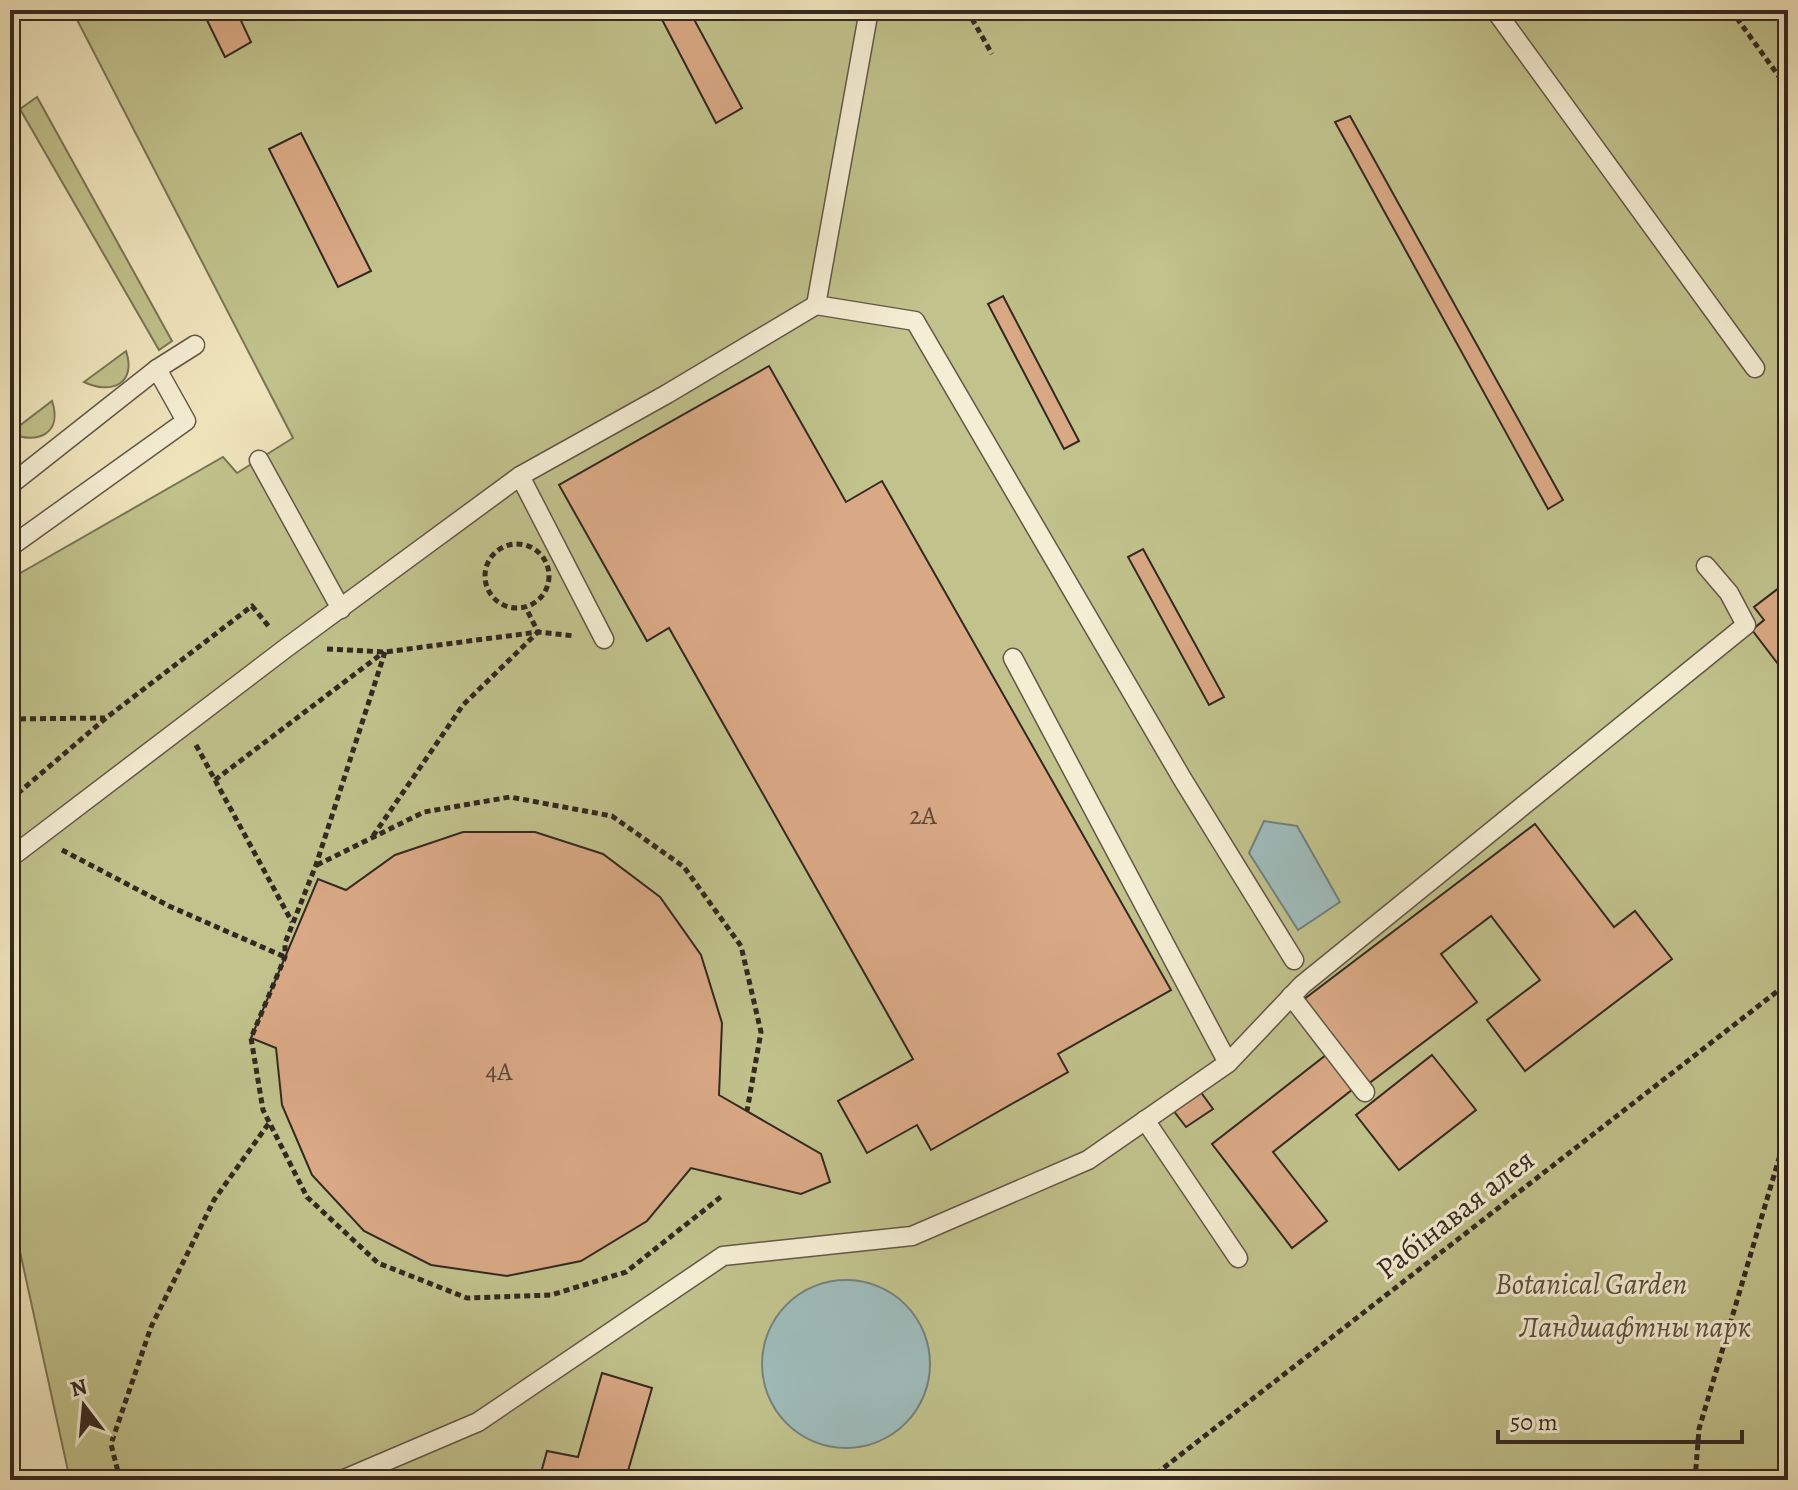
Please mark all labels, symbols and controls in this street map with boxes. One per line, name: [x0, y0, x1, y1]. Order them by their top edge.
house number: 2А: [909, 798, 938, 833]
house number: 4А: [486, 1054, 513, 1089]
street label: Рабінавая алея: [1368, 1140, 1542, 1288]
park label: Botanical Garden: [1495, 1264, 1687, 1304]
park label: Ландшафтны парк: [1518, 1307, 1751, 1347]
north arrow: [44, 1366, 124, 1446]
text: N: [67, 1371, 91, 1404]
scale bar: [1498, 1394, 1742, 1444]
text: 50 m: [1510, 1406, 1558, 1438]

